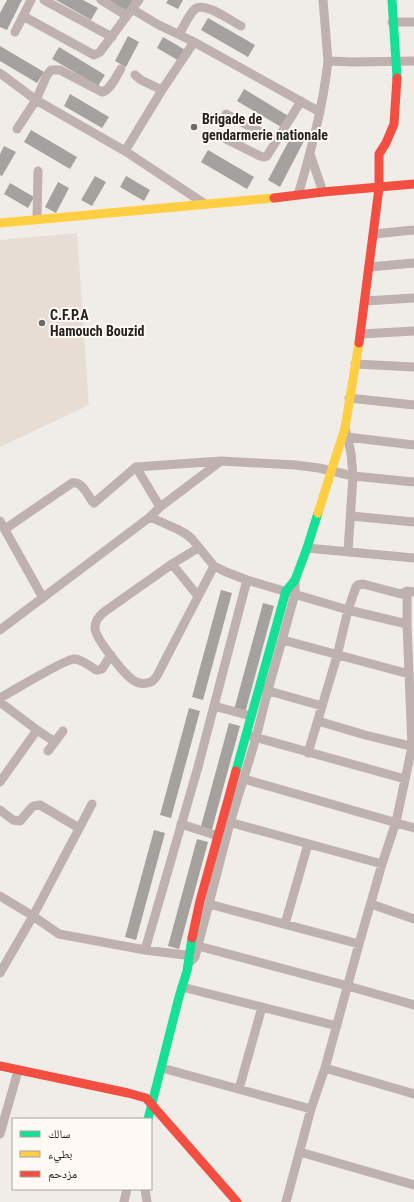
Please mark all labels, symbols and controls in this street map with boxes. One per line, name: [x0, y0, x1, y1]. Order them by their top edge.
place label: Brigade de gendarmerie nationale: [202, 111, 328, 143]
marker: Brigade de gendarmerie nationale: [189, 122, 199, 132]
place label: C.F.P.A Hamouch Bouzid: [50, 307, 145, 339]
marker: C.F.P.A Hamouch Bouzid: [37, 318, 47, 328]
legend: [12, 1118, 152, 1190]
text: سالك: [48, 1127, 70, 1141]
text: بطيء: [48, 1147, 72, 1164]
text: مزدحم: [48, 1167, 77, 1182]

